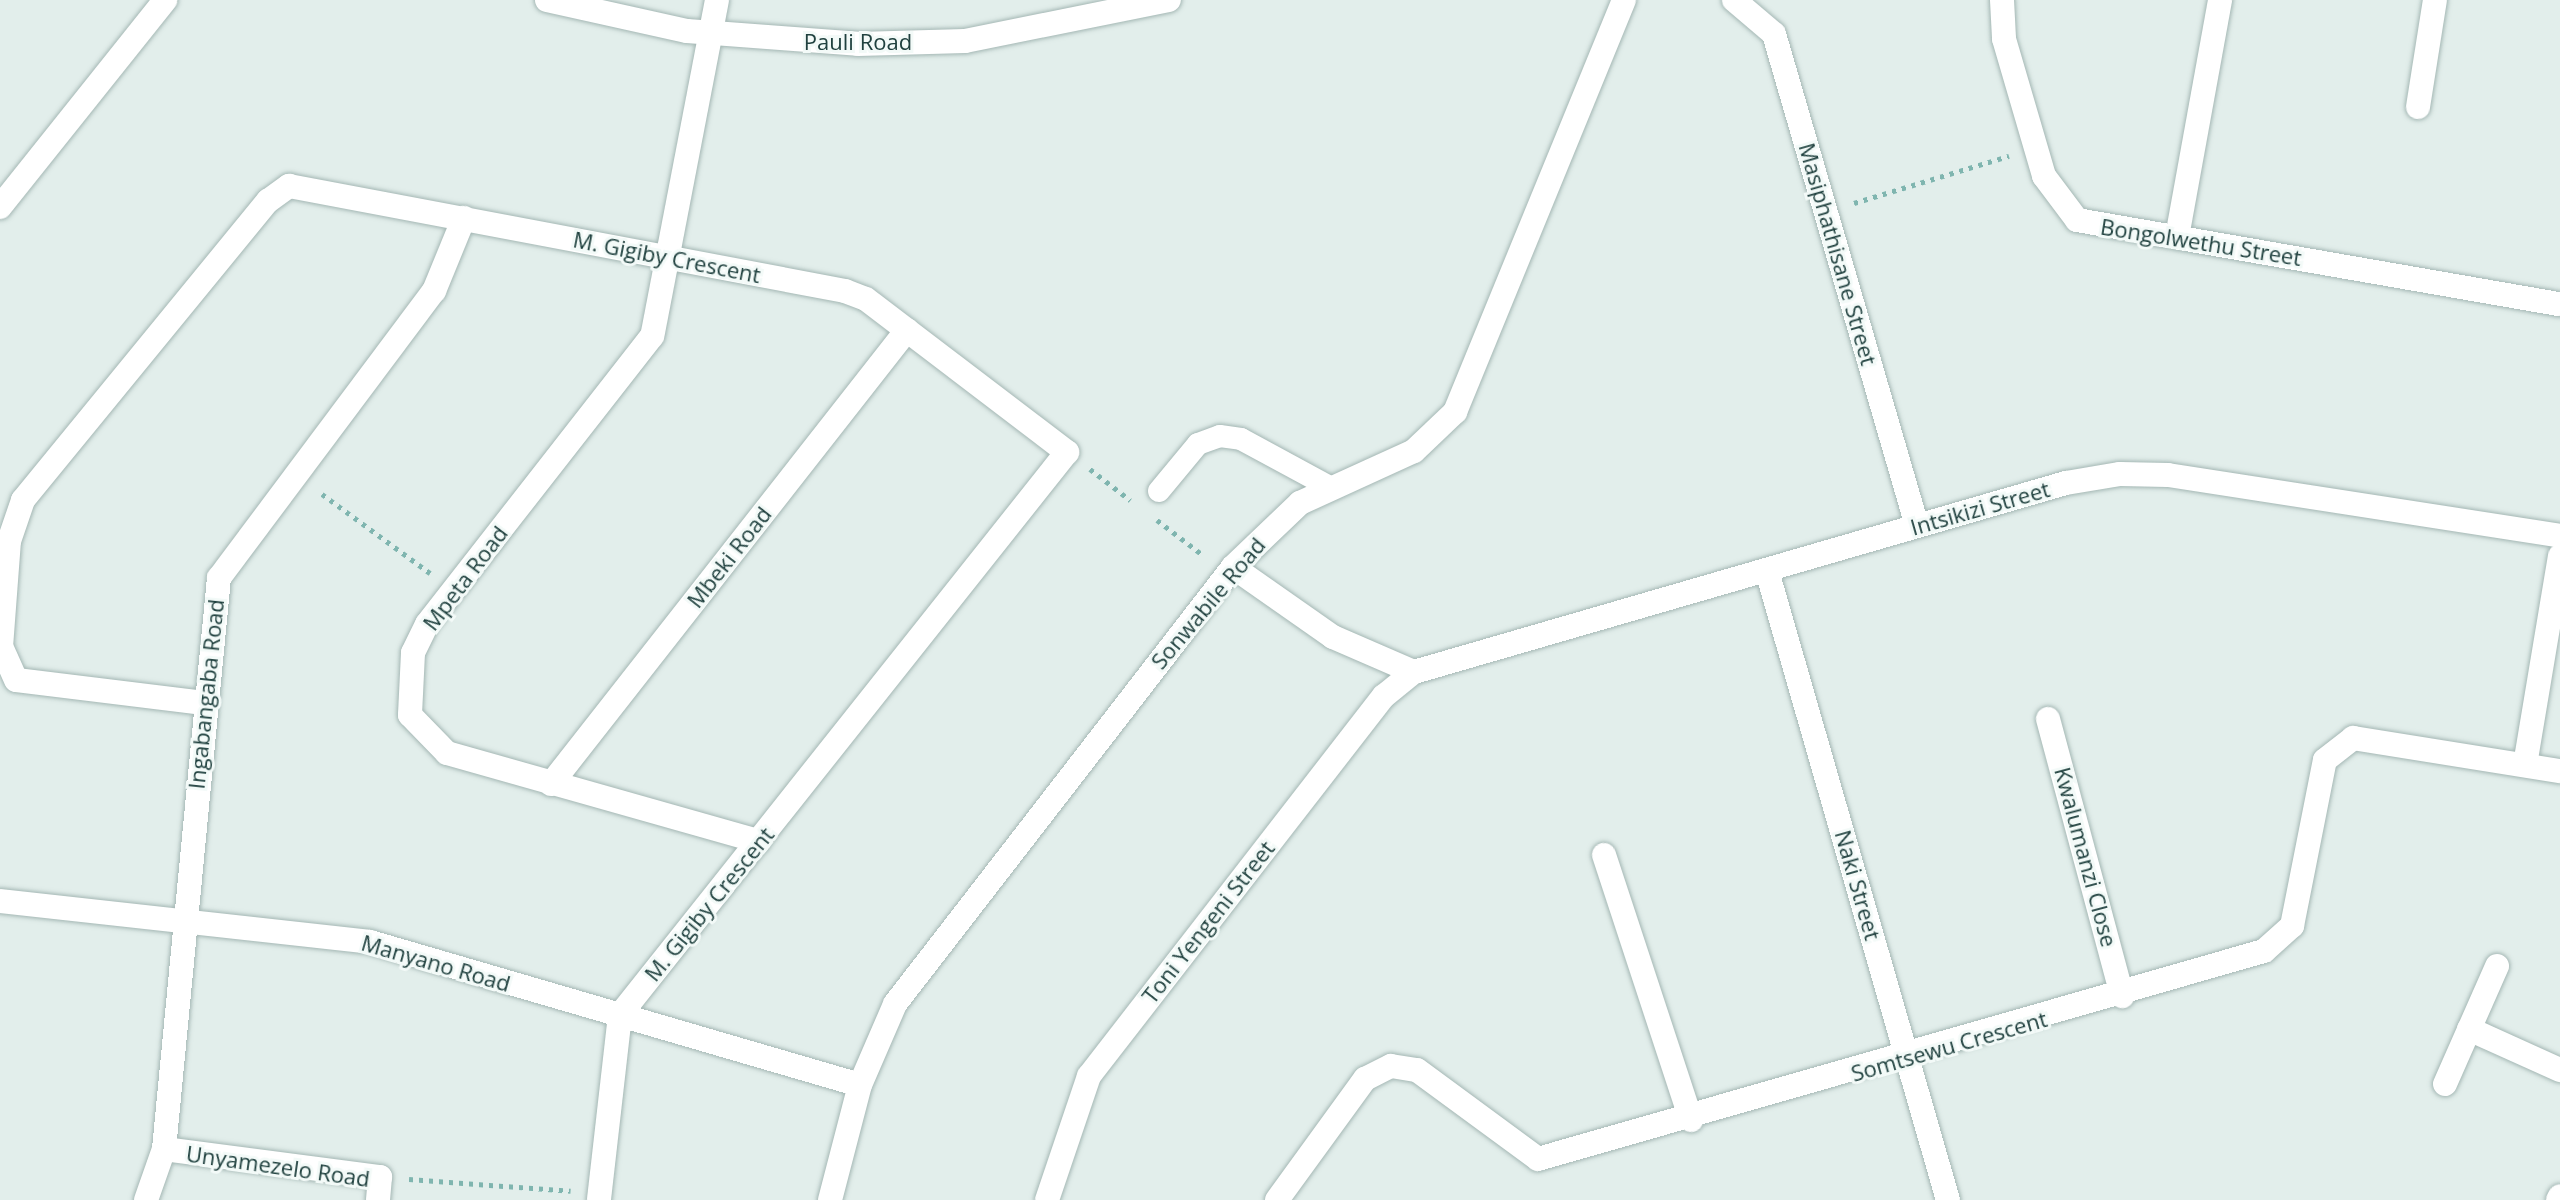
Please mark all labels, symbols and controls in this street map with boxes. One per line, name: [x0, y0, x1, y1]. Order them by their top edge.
street label: Pauli Road: [804, 29, 912, 55]
street label: Masiphathisane Street: [1794, 140, 1882, 368]
street label: Bongolwethu Street: [2099, 213, 2303, 271]
street label: M. Gigiby Crescent: [571, 226, 763, 288]
street label: Intsikizi Street: [1907, 476, 2053, 540]
street label: Mbeki Road: [681, 501, 777, 613]
street label: Mpeta Road: [417, 521, 513, 635]
street label: Sonwabile Road: [1145, 532, 1271, 674]
street label: Ingabangaba Road: [183, 598, 229, 790]
street label: Kwalumanzi Close: [2049, 764, 2123, 950]
street label: M. Gigiby Crescent: [639, 822, 779, 986]
street label: Naki Street: [1830, 827, 1886, 943]
street label: Toni Yengeni Street: [1136, 836, 1280, 1008]
street label: Manyano Road: [358, 929, 514, 997]
street label: Somtsewu Crescent: [1848, 1005, 2050, 1087]
street label: Unyamezelo Road: [184, 1140, 372, 1192]

